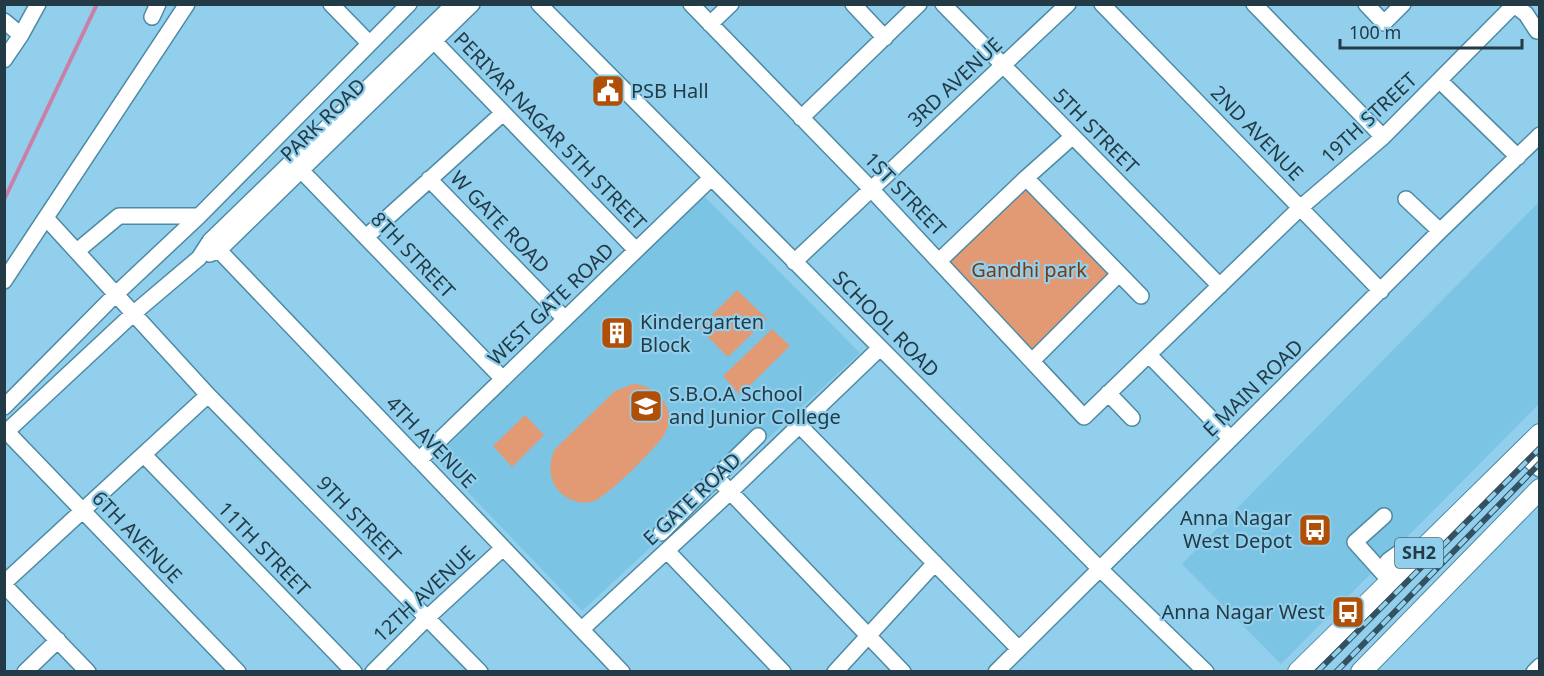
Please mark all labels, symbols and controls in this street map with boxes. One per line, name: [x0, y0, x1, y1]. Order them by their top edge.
scale bar: [1340, 12, 1522, 50]
text: 100 m: [1349, 20, 1401, 44]
street label: PERIYAR NAGAR 5TH STREET: [448, 26, 652, 236]
street label: 3RD AVENUE: [902, 31, 1008, 132]
street label: 19TH STREET: [1315, 66, 1422, 169]
street label: PARK ROAD: [274, 72, 371, 167]
public building icon: PSB Hall: [590, 73, 626, 109]
place label: PSB Hall: [631, 77, 709, 104]
street label: 2ND AVENUE: [1205, 79, 1310, 186]
street label: 5TH STREET: [1048, 82, 1145, 179]
street label: 1ST STREET: [859, 146, 952, 241]
street label: W GATE ROAD: [445, 165, 556, 279]
street label: 8TH STREET: [365, 206, 461, 304]
street label: WEST GATE ROAD: [482, 236, 620, 371]
park label: Gandhi park: [971, 256, 1087, 283]
street label: SCHOOL ROAD: [827, 264, 946, 383]
place label: Kindergarten Block: [640, 308, 764, 358]
building icon: Kindergarten Block: [599, 315, 635, 351]
street label: E MAIN ROAD: [1197, 333, 1309, 442]
place label: S.B.O.A School and Junior College: [669, 380, 841, 430]
school or university icon: S.B.O.A School and Junior College: [628, 388, 664, 424]
street label: 4TH AVENUE: [380, 390, 482, 494]
street label: E GATE ROAD: [637, 446, 746, 551]
street label: 9TH STREET: [311, 470, 407, 568]
street label: 6TH AVENUE: [86, 485, 188, 589]
street label: 11TH STREET: [212, 495, 316, 602]
place label: Anna Nagar West Depot: [1180, 504, 1292, 554]
bus stop icon: Anna Nagar West Depot: [1297, 512, 1333, 548]
road number: SH2: [1395, 538, 1443, 568]
street label: 12TH AVENUE: [367, 539, 480, 648]
bus stop icon: Anna Nagar West: [1330, 594, 1366, 630]
place label: Anna Nagar West: [1161, 598, 1325, 625]

